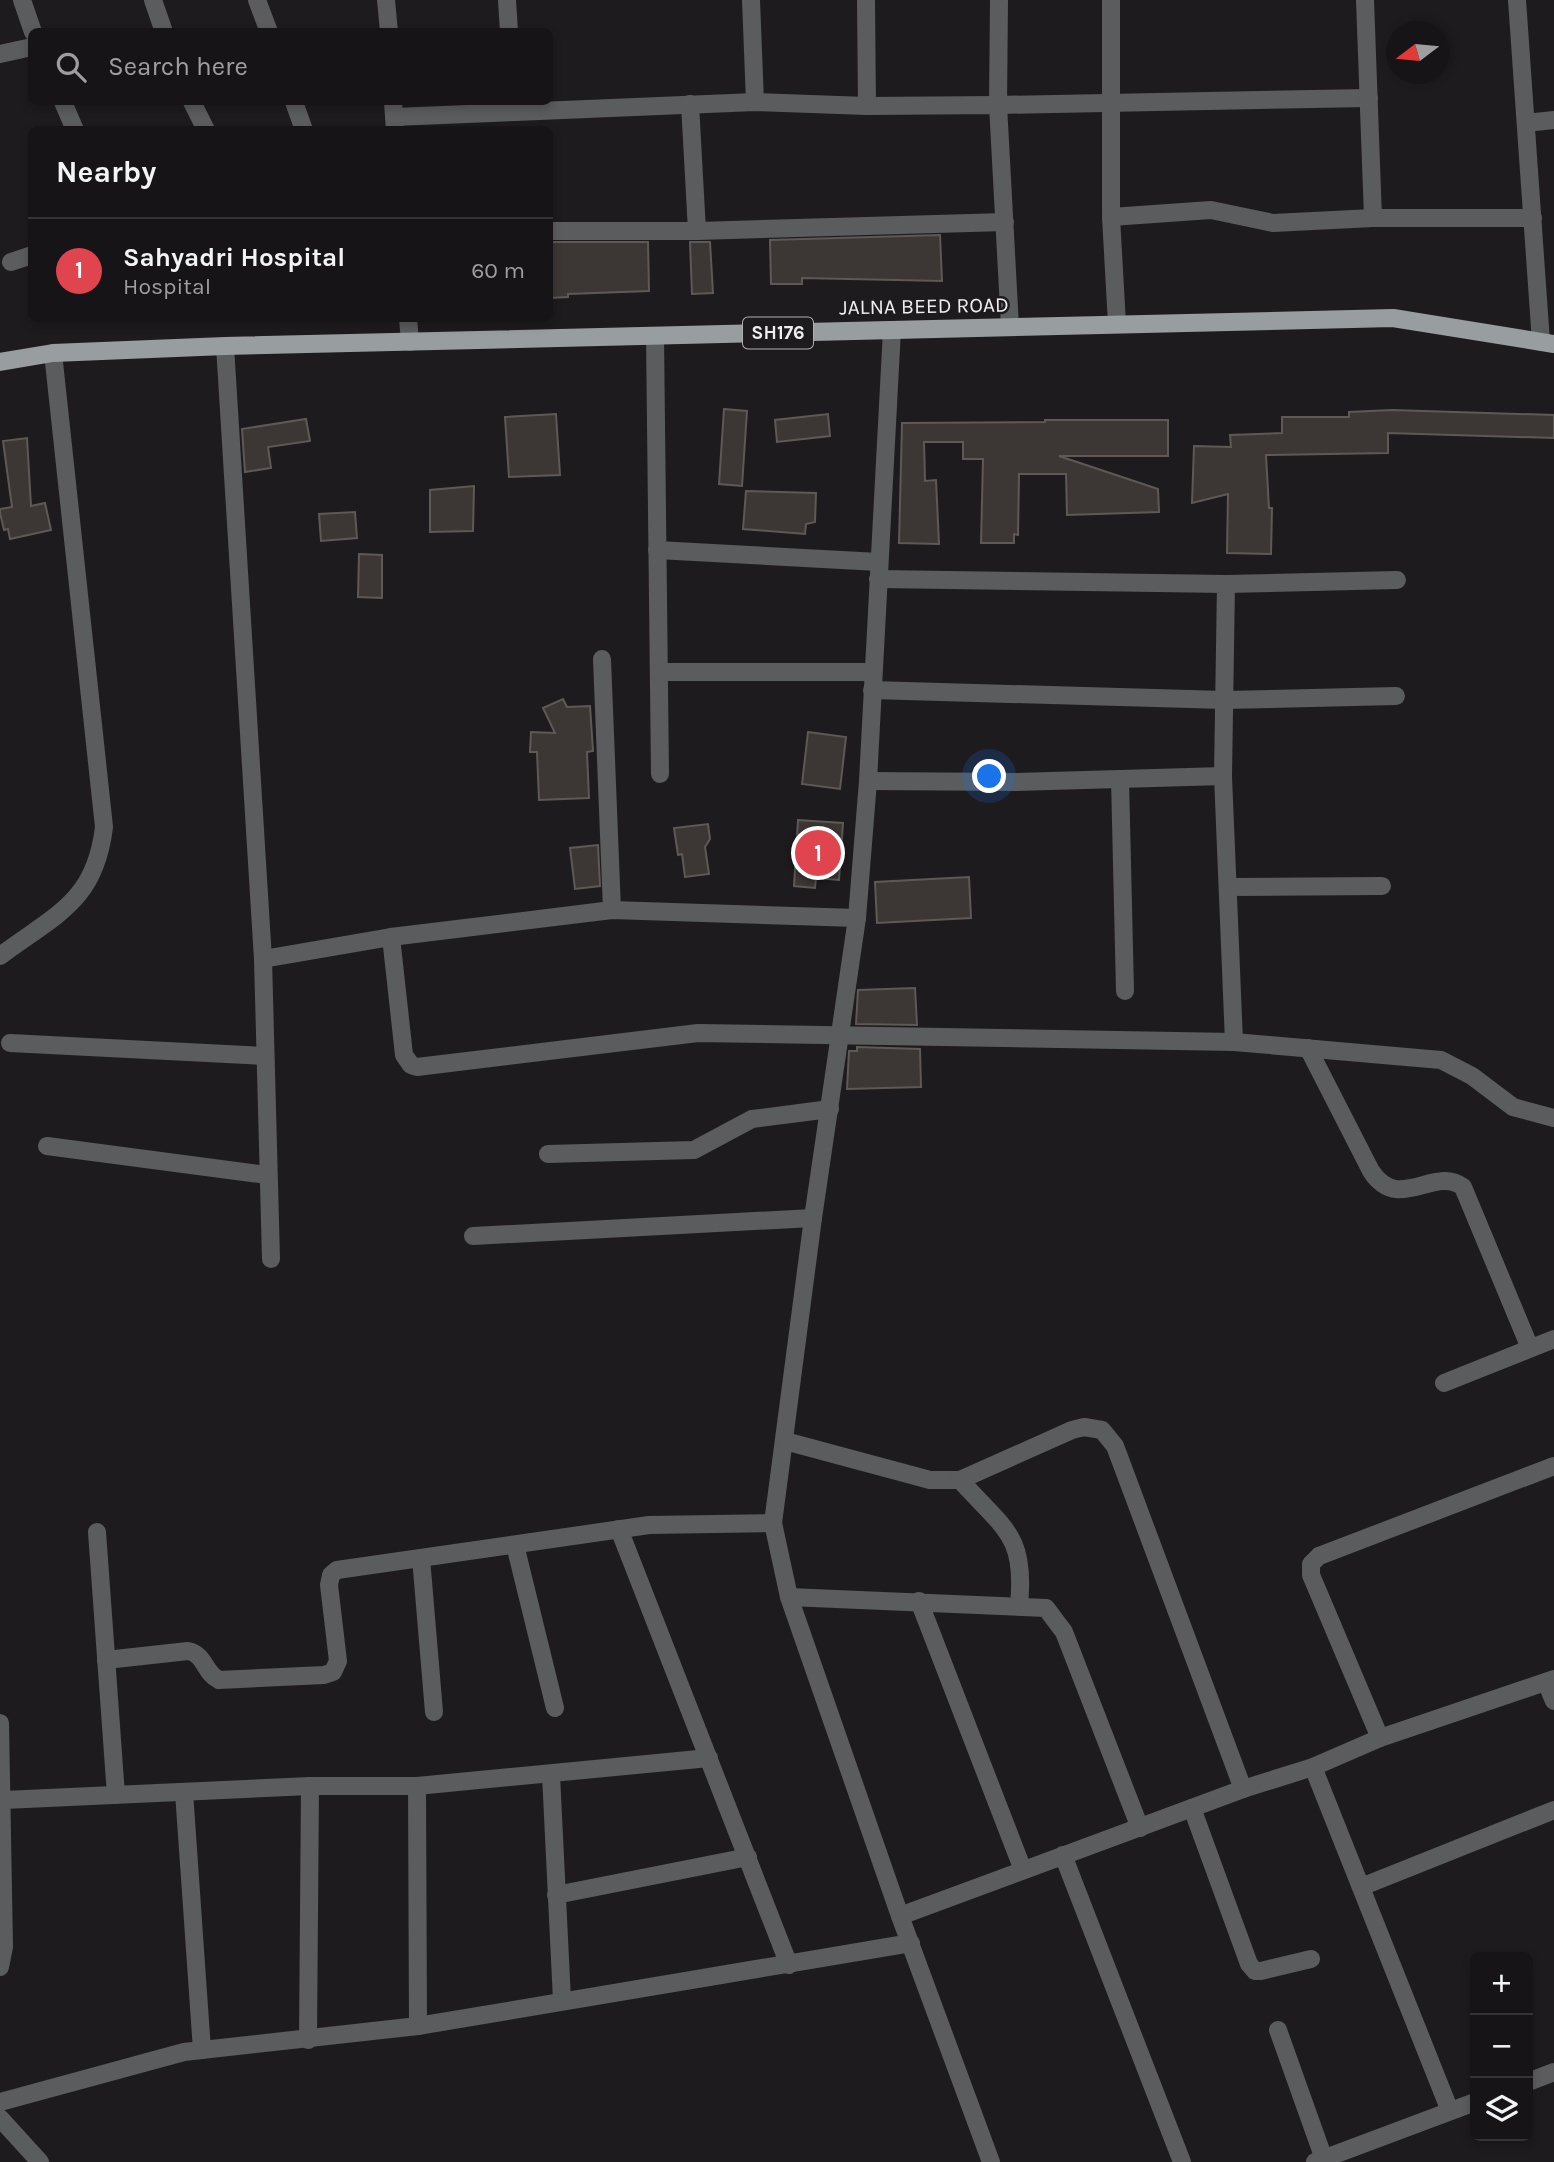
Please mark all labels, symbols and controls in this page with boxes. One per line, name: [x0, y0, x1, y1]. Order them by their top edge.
north arrow: [1386, 21, 1449, 84]
search box: [28, 28, 553, 105]
icon: search: [52, 48, 90, 86]
text: Search here: [108, 51, 248, 82]
text: Nearby: [56, 154, 156, 190]
text: Sahyadri Hospital: [123, 242, 345, 273]
text: 1: [75, 257, 83, 284]
text: 60 m: [471, 257, 525, 284]
text: Hospital: [123, 273, 211, 300]
street label: JALNA BEED ROAD: [839, 293, 1009, 319]
road number: SH176: [743, 318, 813, 348]
your location: [972, 759, 1006, 793]
pin: 1: [795, 827, 841, 879]
map controls: [1470, 1952, 1533, 2141]
button: +: [1470, 1952, 1533, 2015]
button: −: [1470, 2015, 1533, 2078]
button: layers: [1470, 2078, 1533, 2141]

